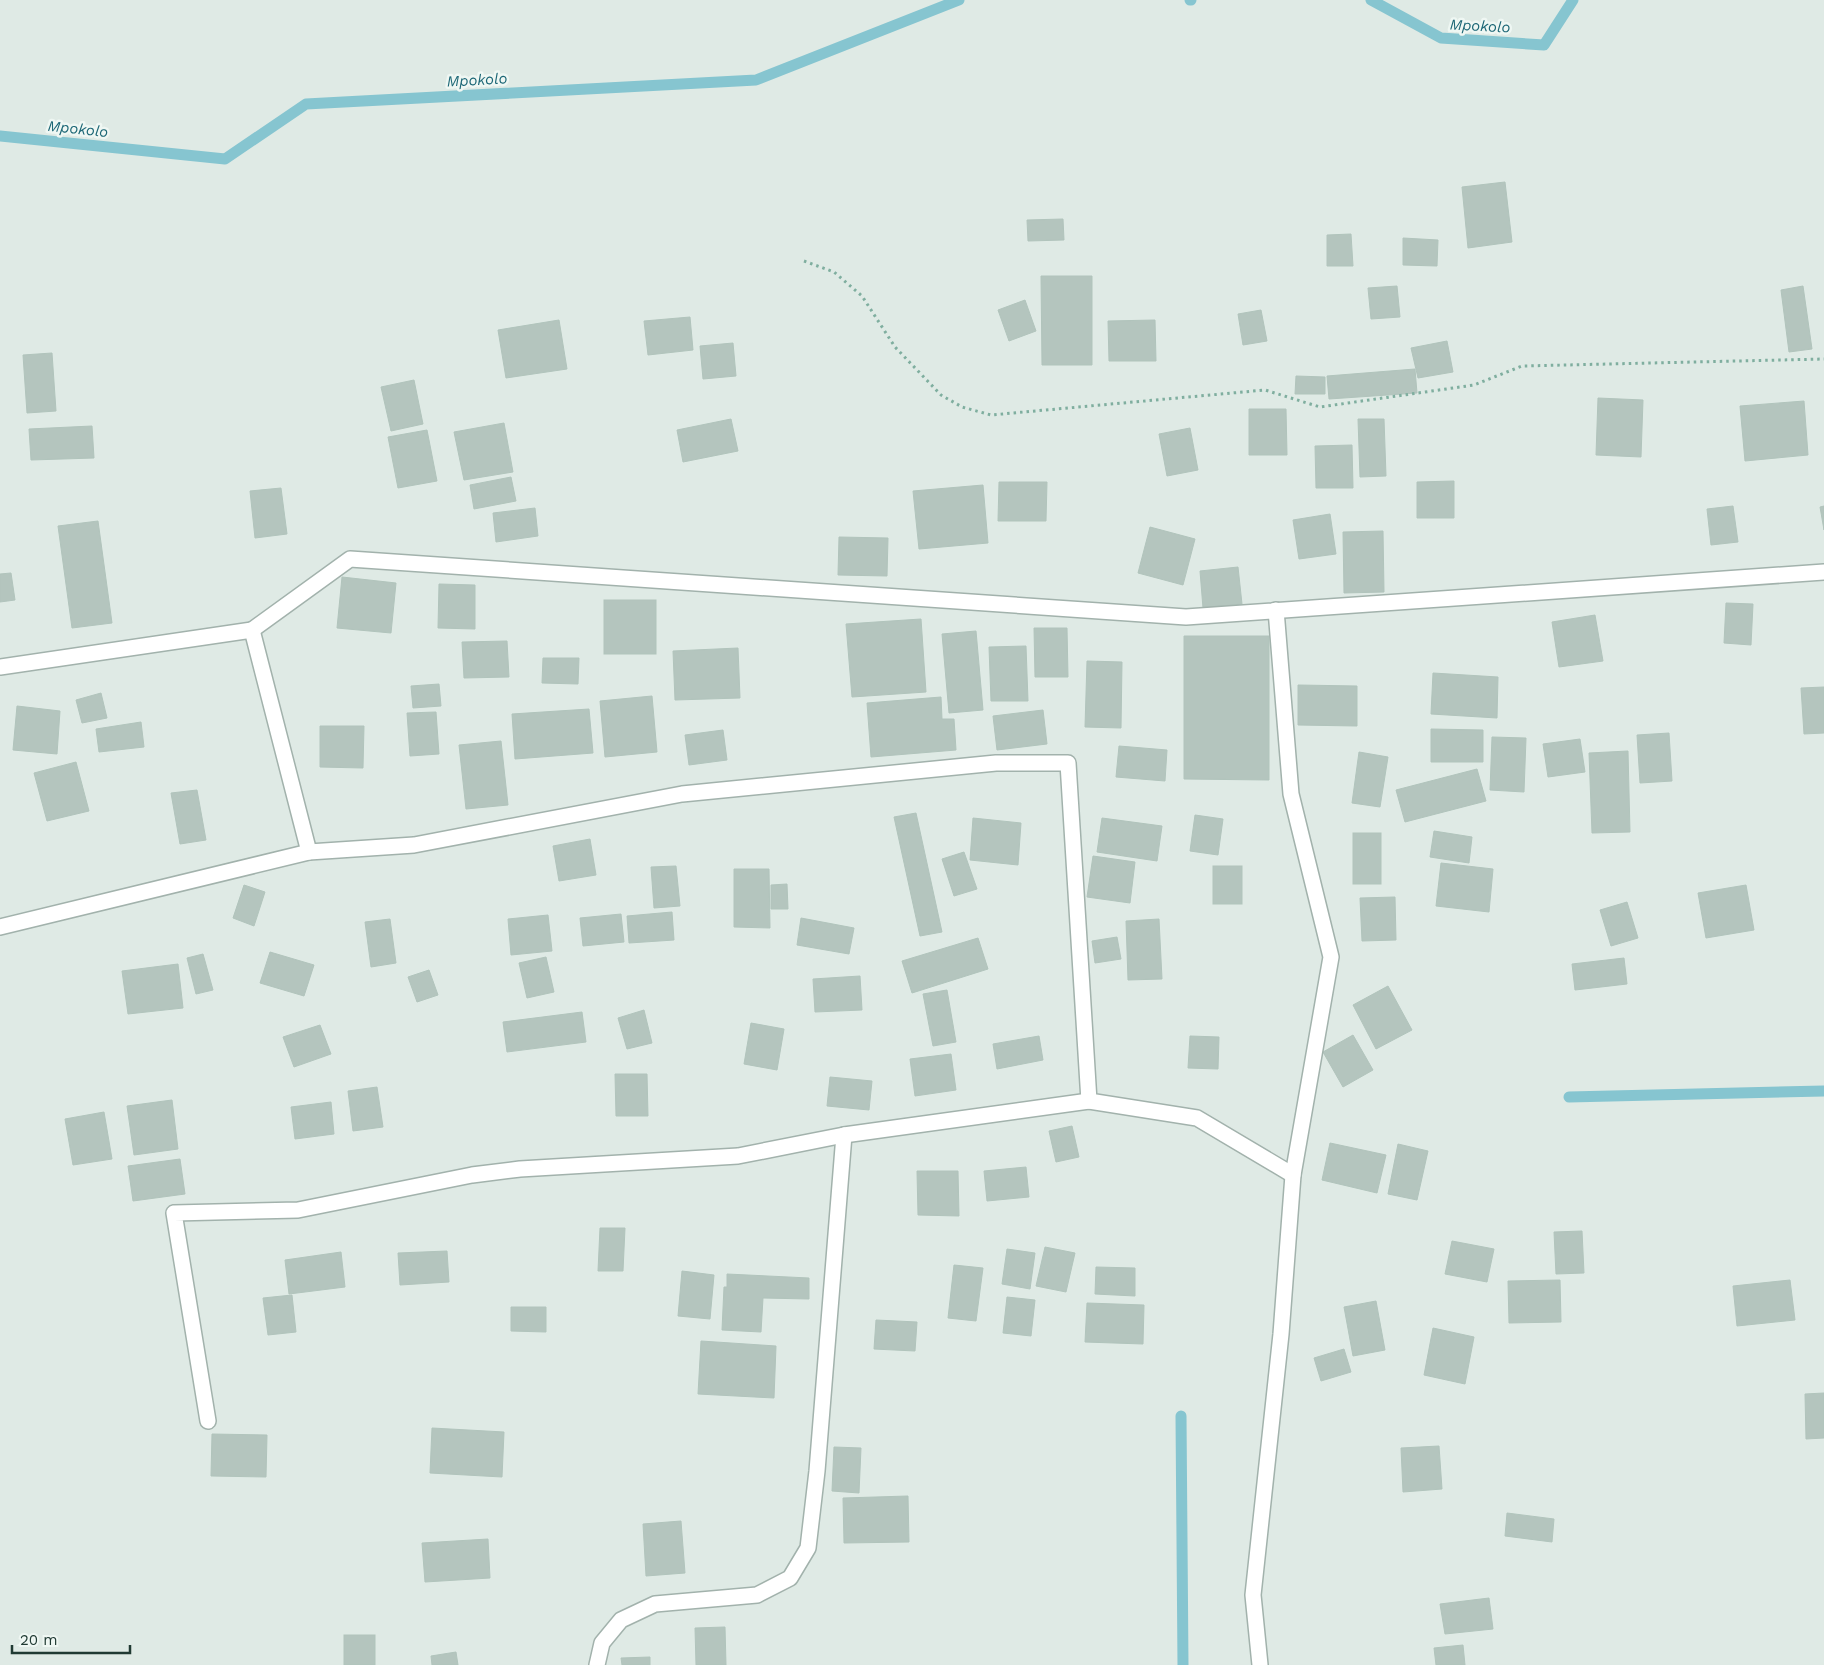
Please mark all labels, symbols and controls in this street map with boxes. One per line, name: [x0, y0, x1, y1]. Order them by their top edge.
water label: Mpokolo: [1449, 15, 1511, 37]
water label: Mpokolo: [446, 69, 508, 91]
water label: Mpokolo: [47, 117, 109, 141]
scale bar: [12, 1622, 130, 1654]
text: 20 m: [20, 1631, 58, 1649]

